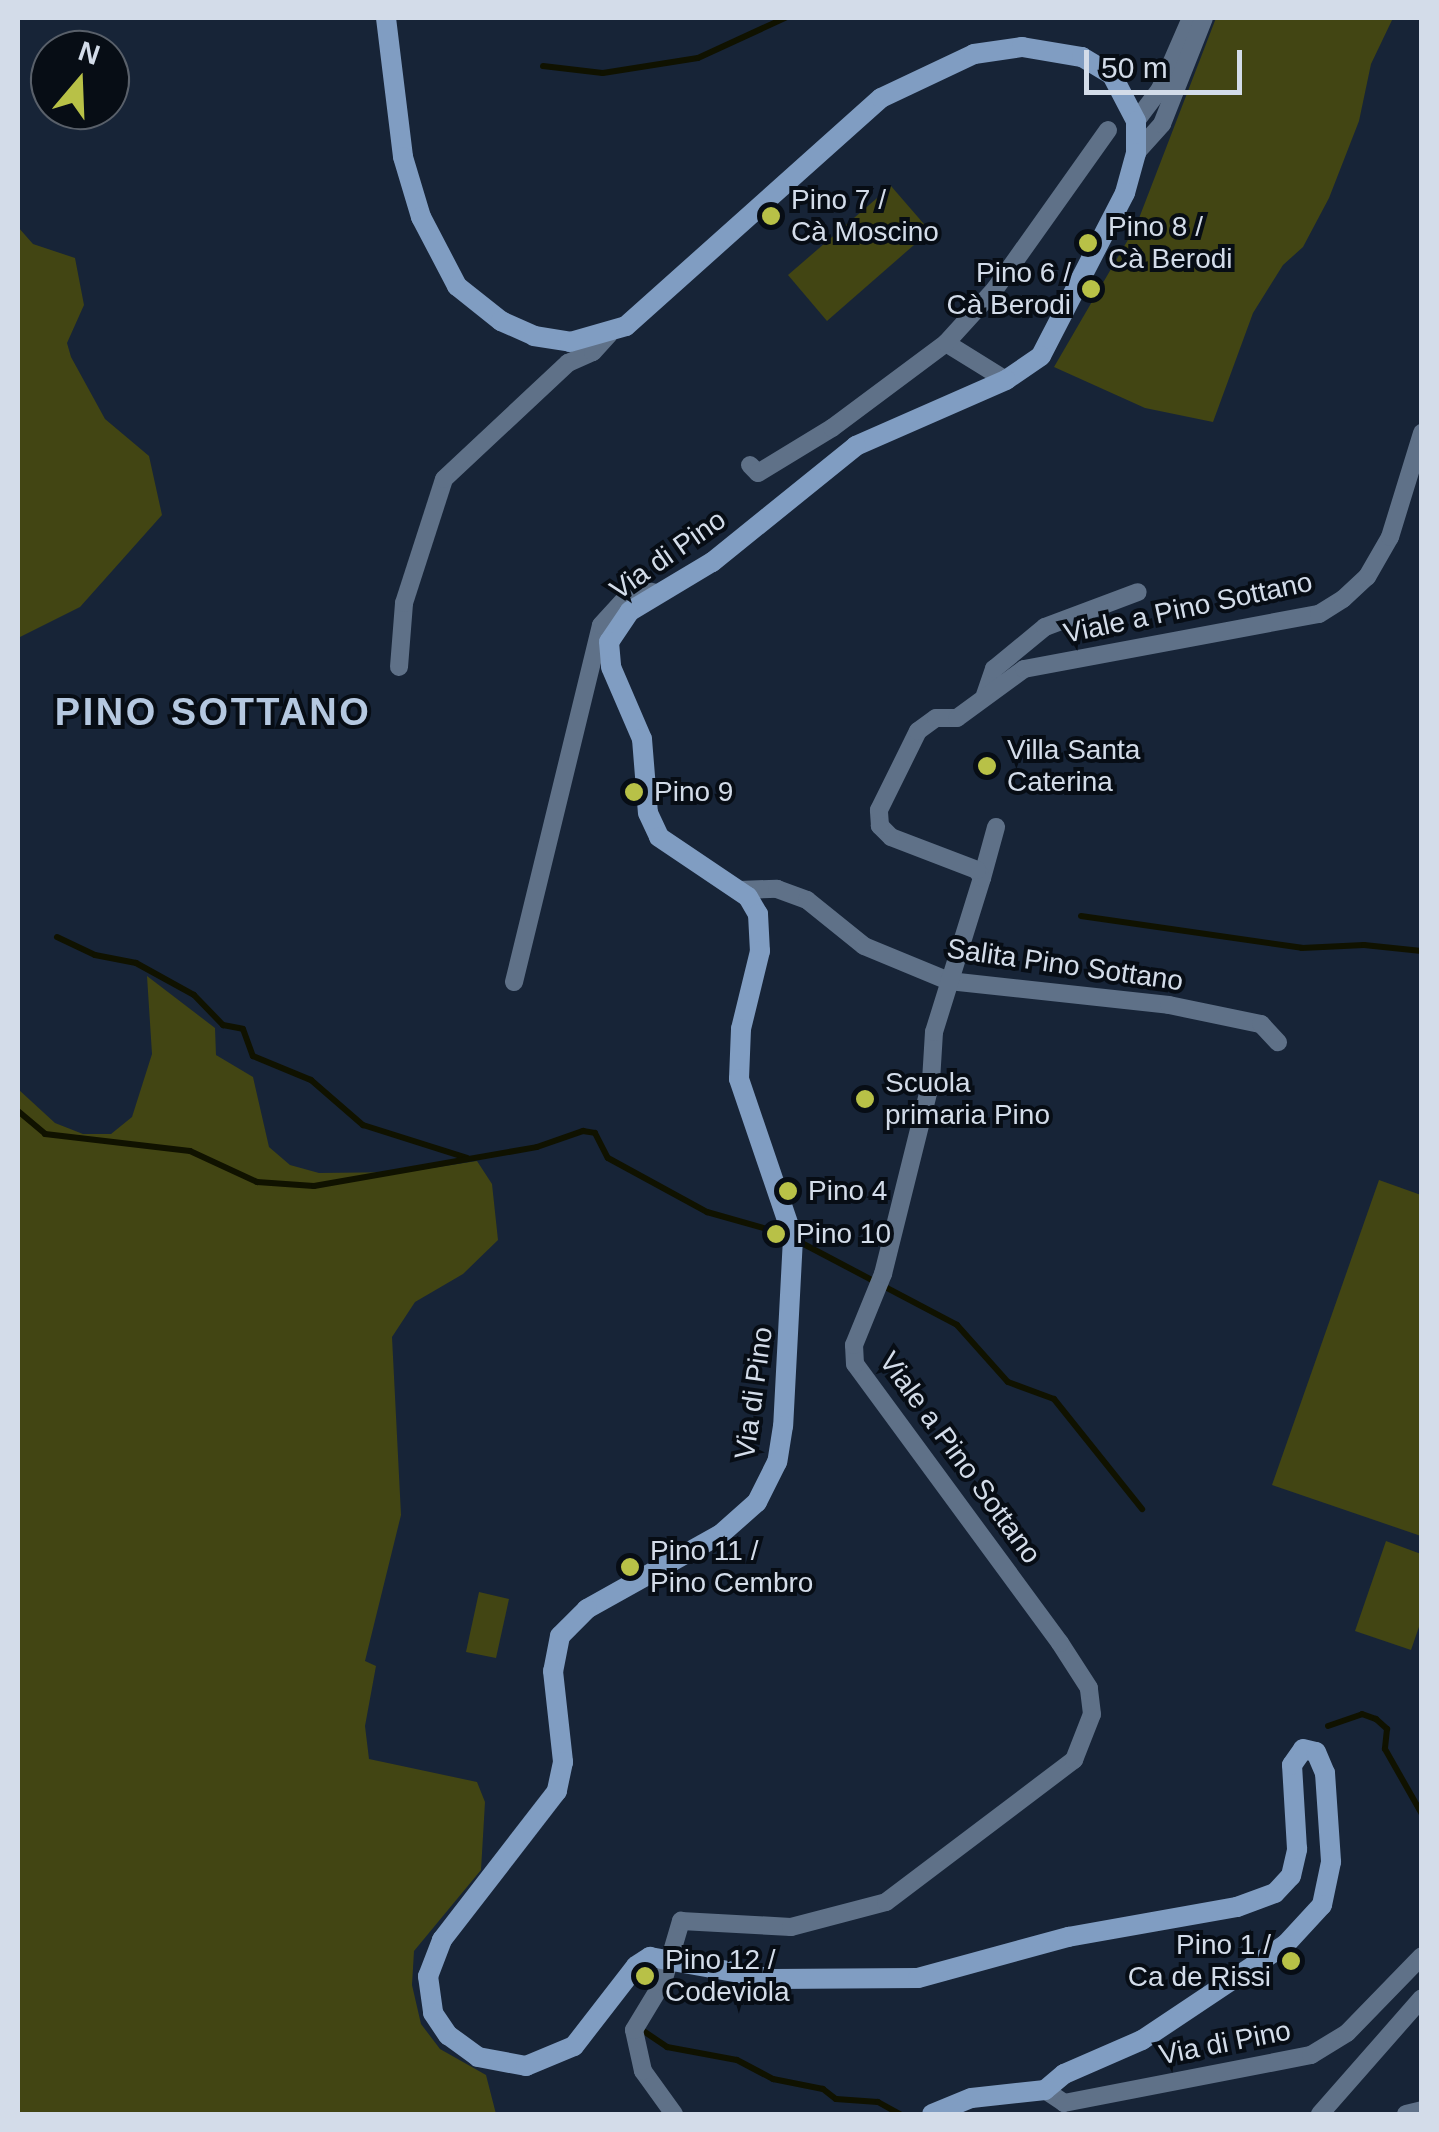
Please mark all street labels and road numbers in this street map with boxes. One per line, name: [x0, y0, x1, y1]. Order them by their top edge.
street label: Via di Pino: [604, 503, 732, 607]
street label: Viale a Pino Sottano: [1061, 565, 1315, 651]
street label: Salita Pino Sottano: [945, 932, 1185, 998]
street label: Via di Pino: [728, 1325, 780, 1461]
street label: Viale a Pino Sottano: [872, 1346, 1048, 1570]
street label: Via di Pino: [1156, 2014, 1294, 2072]

